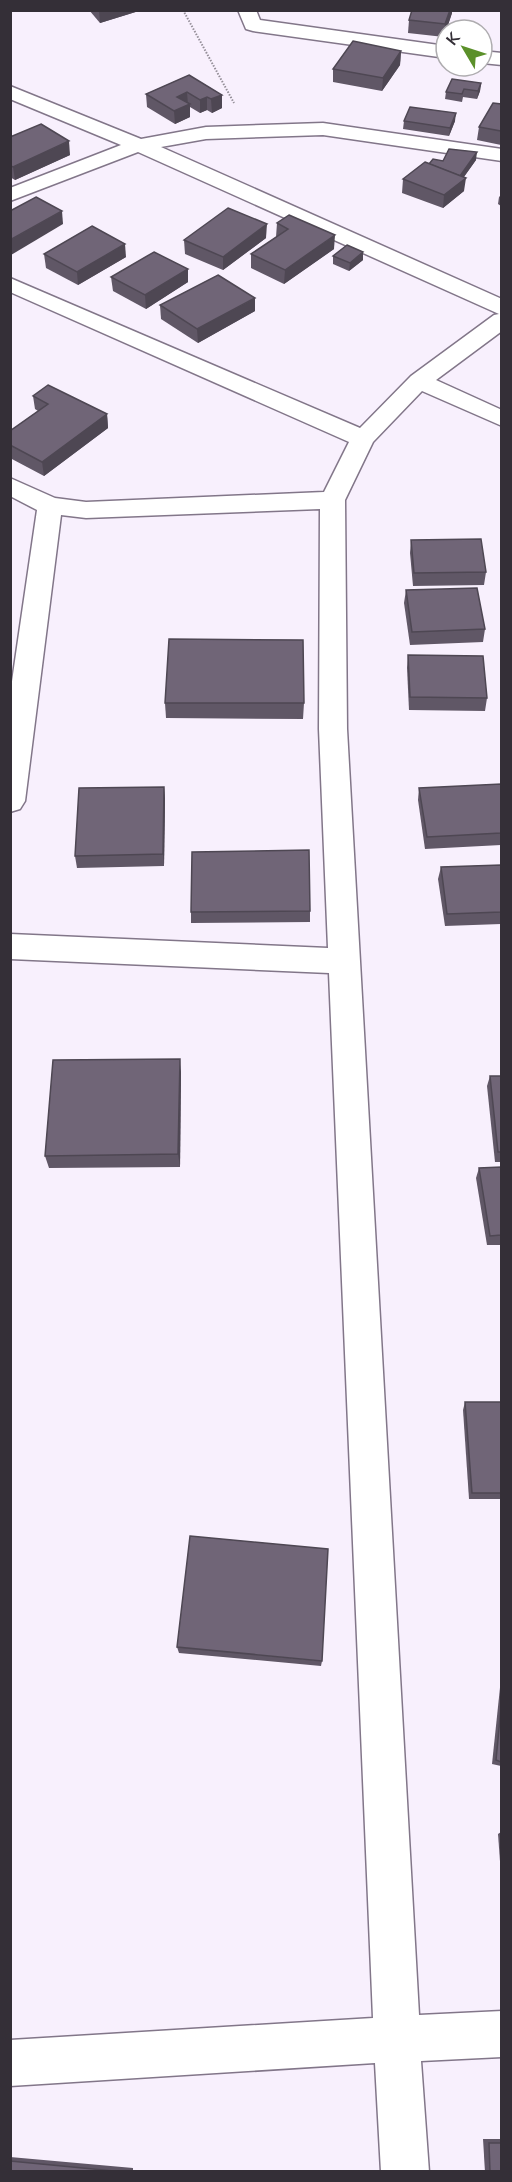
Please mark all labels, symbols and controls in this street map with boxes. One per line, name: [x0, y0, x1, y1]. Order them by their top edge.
north arrow: [434, 18, 494, 78]
text: K: [441, 27, 464, 49]

